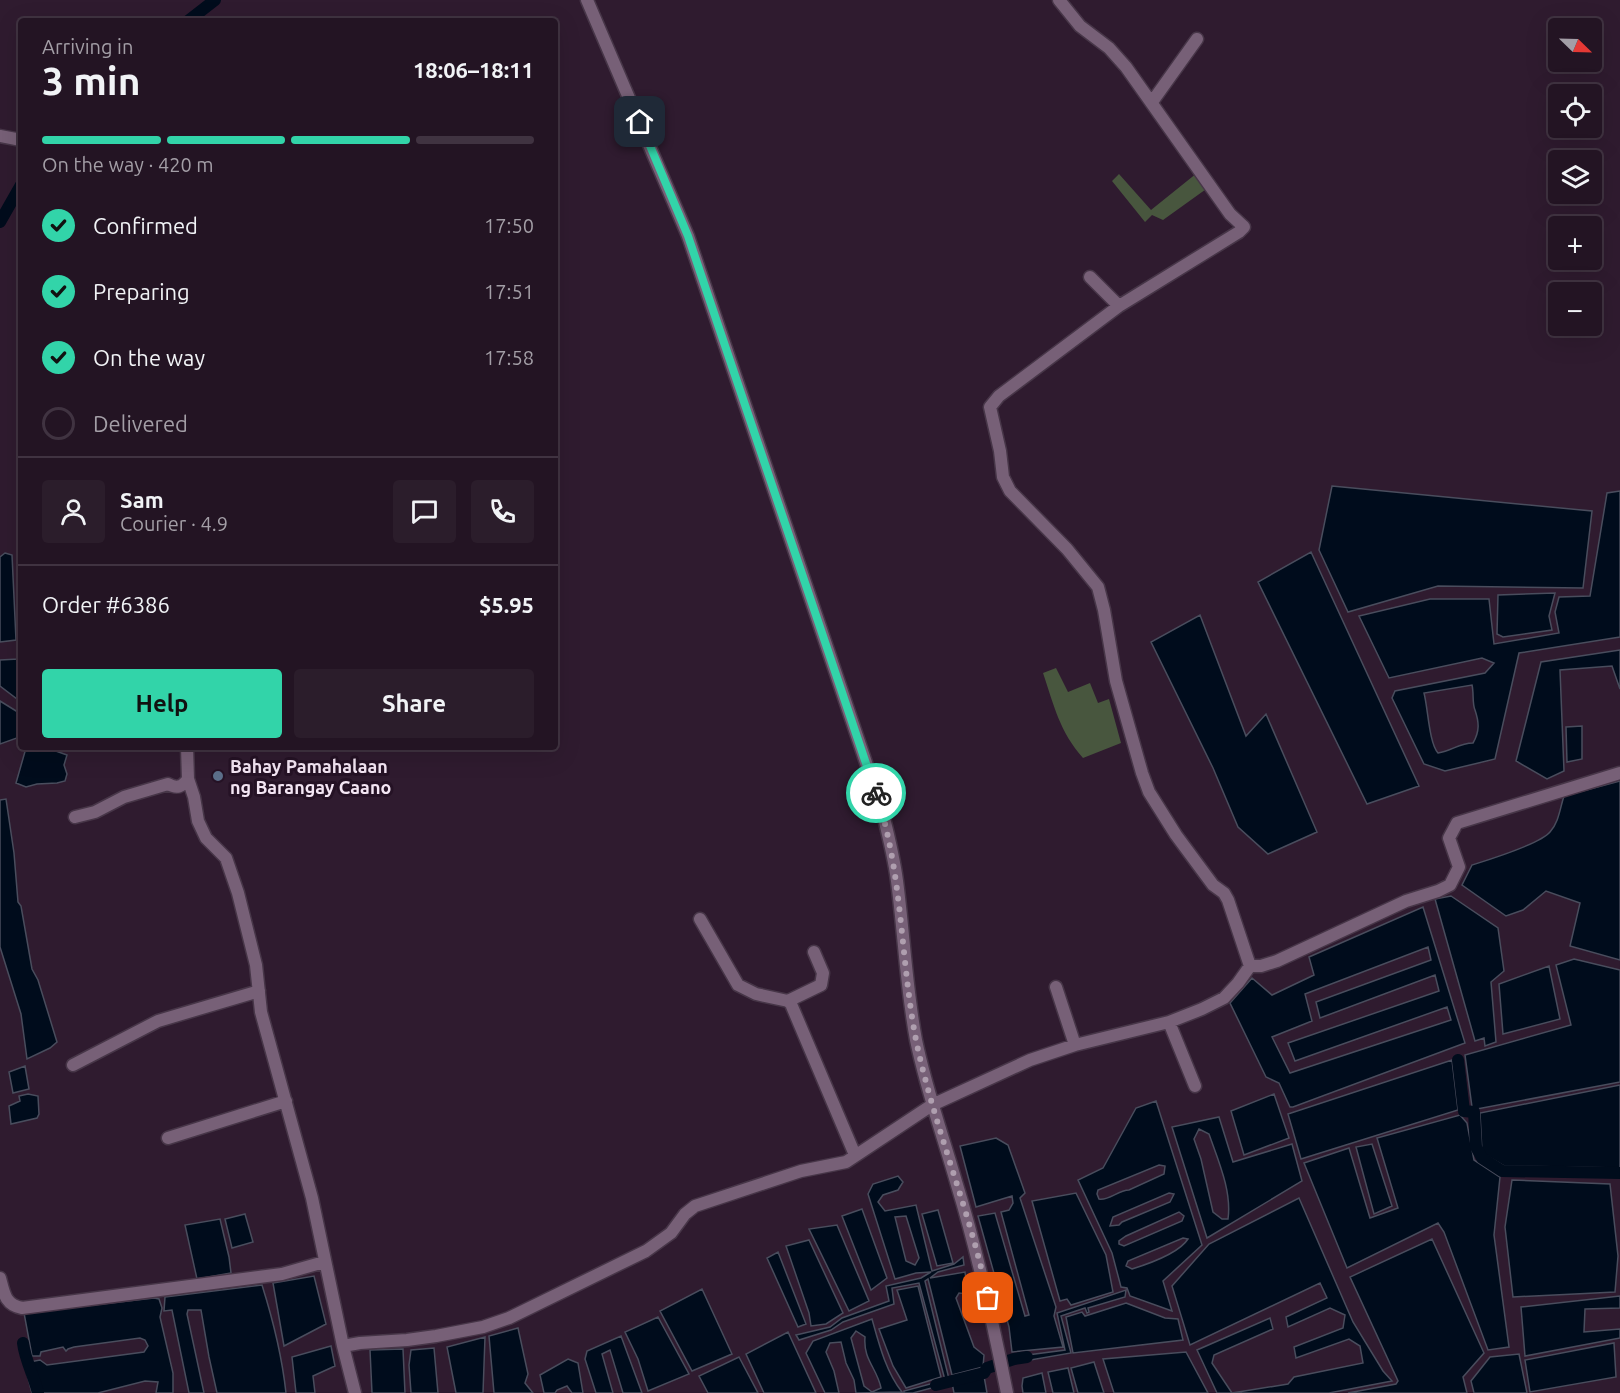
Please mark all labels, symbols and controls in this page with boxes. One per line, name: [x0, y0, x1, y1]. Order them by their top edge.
north arrow: [1548, 18, 1602, 72]
map controls: [1548, 18, 1602, 336]
text: Arriving in: [42, 35, 133, 58]
text: 18:06–18:11: [413, 57, 534, 82]
text: 3 min: [42, 59, 141, 102]
button: locate: [1548, 84, 1602, 138]
pin: [614, 96, 665, 147]
icon: home: [623, 105, 656, 138]
button: layers: [1548, 150, 1602, 204]
text: On the way · 420 m: [42, 153, 214, 176]
icon: check: [42, 209, 75, 242]
text: Confirmed: [93, 213, 198, 238]
text: 17:50: [484, 214, 534, 237]
button: +: [1548, 216, 1602, 270]
icon: check: [42, 275, 75, 308]
text: Preparing: [93, 279, 190, 304]
text: 17:51: [484, 280, 534, 303]
button: −: [1548, 282, 1602, 336]
icon: check: [42, 341, 75, 374]
text: On the way: [93, 345, 205, 370]
text: 17:58: [484, 346, 534, 369]
text: Delivered: [93, 411, 188, 436]
button: person: [42, 480, 105, 543]
button: chat: [393, 480, 456, 543]
button: phone: [471, 480, 534, 543]
text: Sam: [120, 487, 164, 512]
text: Courier · 4.9: [120, 512, 228, 535]
text: Order #6386: [42, 592, 170, 617]
text: $5.95: [479, 592, 534, 617]
button: Help: [42, 669, 282, 738]
button: Share: [294, 669, 534, 738]
place label: Bahay Pamahalaan ng Barangay Caano: [230, 756, 391, 797]
courier: [846, 763, 906, 823]
marker: Bahay Pamahalaan ng Barangay Caano: [211, 769, 225, 783]
icon: bike: [860, 777, 893, 810]
pin: [962, 1272, 1013, 1323]
icon: bag: [971, 1281, 1004, 1314]

